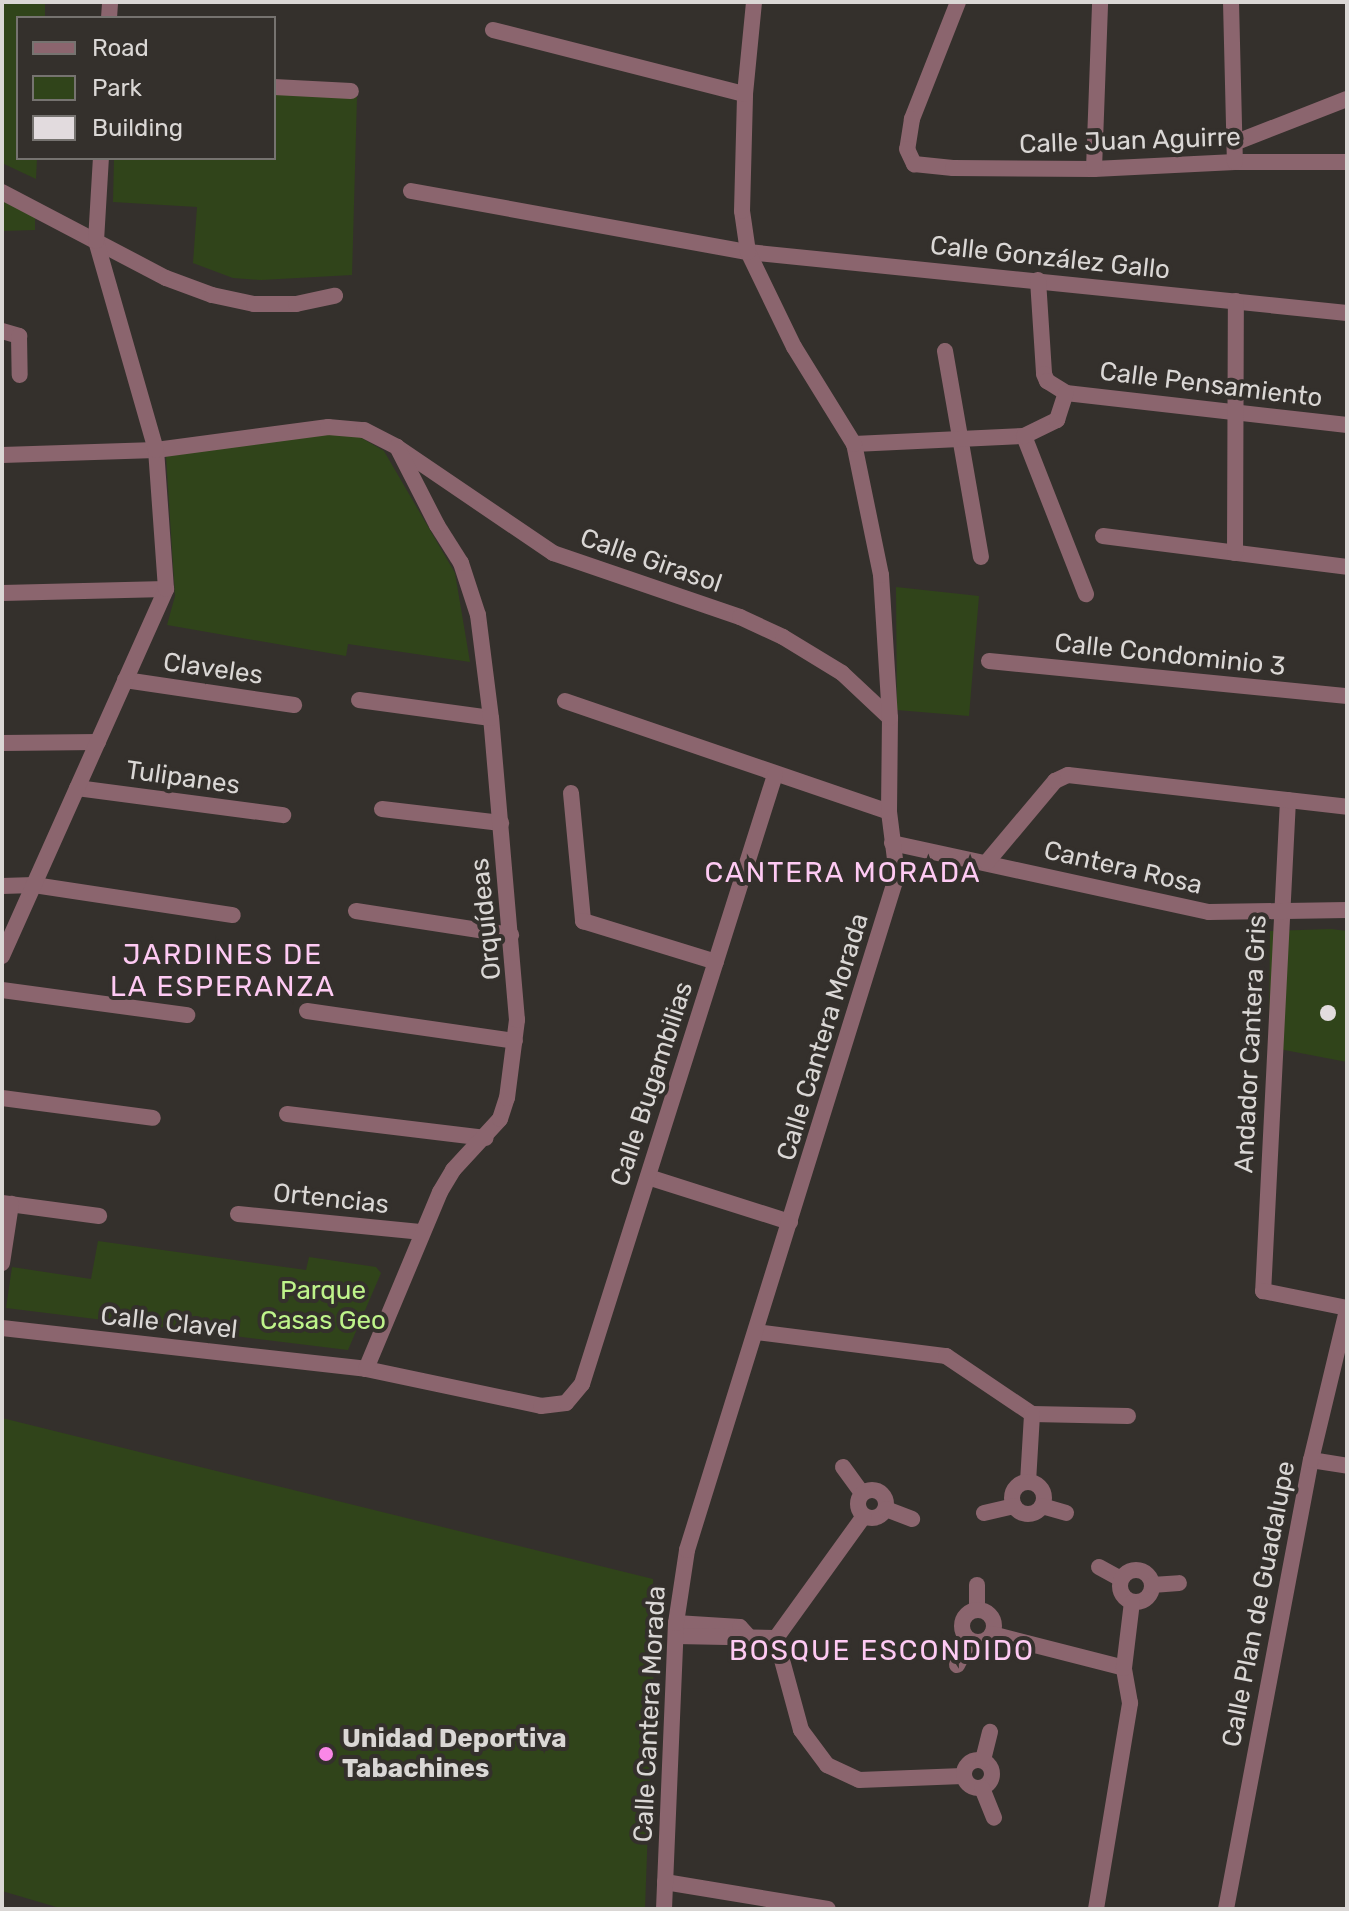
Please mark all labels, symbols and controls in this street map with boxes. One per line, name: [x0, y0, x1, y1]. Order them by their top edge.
legend: [16, 16, 276, 160]
text: Road: [92, 34, 149, 62]
text: Park: [92, 74, 142, 102]
text: Building: [92, 114, 183, 142]
street label: Calle Juan Aguirre: [1018, 122, 1242, 160]
street label: Calle González Gallo: [928, 230, 1172, 286]
street label: Calle Pensamiento: [1098, 356, 1324, 414]
street label: Calle Girasol: [576, 522, 726, 600]
street label: Calle Condominio 3: [1053, 627, 1287, 683]
street label: Claveles: [161, 647, 265, 691]
street label: Tulipanes: [124, 755, 242, 801]
street label: Cantera Rosa: [1041, 835, 1205, 901]
district label: CANTERA MORADA: [704, 856, 982, 890]
street label: Orquídeas: [464, 857, 508, 981]
street label: Calle Cantera Morada: [771, 910, 875, 1164]
street label: Andador Cantera Gris: [1229, 914, 1273, 1174]
district label: JARDINES DE LA ESPERANZA: [110, 938, 336, 1004]
street label: Calle Bugambilias: [604, 978, 700, 1190]
street label: Ortencias: [272, 1177, 390, 1221]
park label: Parque Casas Geo: [260, 1275, 386, 1336]
street label: Calle Clavel: [99, 1300, 239, 1346]
street label: Calle Plan de Guadalupe: [1216, 1458, 1302, 1750]
street label: Calle Cantera Morada: [628, 1585, 672, 1843]
district label: BOSQUE ESCONDIDO: [729, 1634, 1035, 1668]
place label: Unidad Deportiva Tabachines: [342, 1723, 567, 1784]
marker: Unidad Deportiva Tabachines: [317, 1745, 335, 1763]

